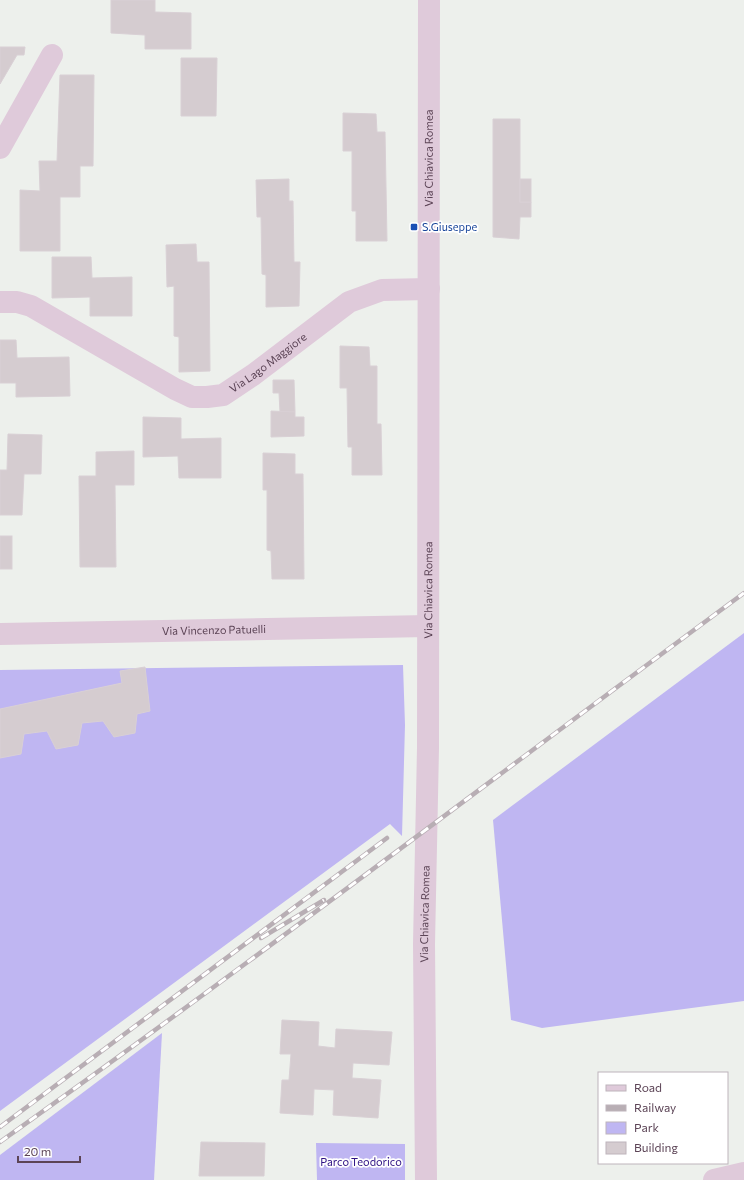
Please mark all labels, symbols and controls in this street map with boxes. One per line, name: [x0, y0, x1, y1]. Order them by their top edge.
street label: Via Chiavica Romea: [422, 109, 435, 207]
place label: S.Giuseppe: [422, 220, 478, 233]
marker: S.Giuseppe: [409, 222, 419, 232]
street label: Via Lago Maggiore: [227, 330, 309, 395]
street label: Via Chiavica Romea: [421, 541, 434, 639]
street label: Via Vincenzo Patuelli: [162, 622, 266, 637]
street label: Via Chiavica Romea: [417, 865, 432, 963]
legend: [598, 1072, 728, 1164]
text: Road: [634, 1080, 662, 1094]
text: Railway: [634, 1100, 676, 1114]
text: Park: [634, 1120, 660, 1134]
scale bar: [18, 1138, 80, 1164]
text: Building: [634, 1140, 678, 1154]
text: 20 m: [24, 1144, 51, 1158]
park label: Parco Teodorico: [320, 1155, 402, 1168]

